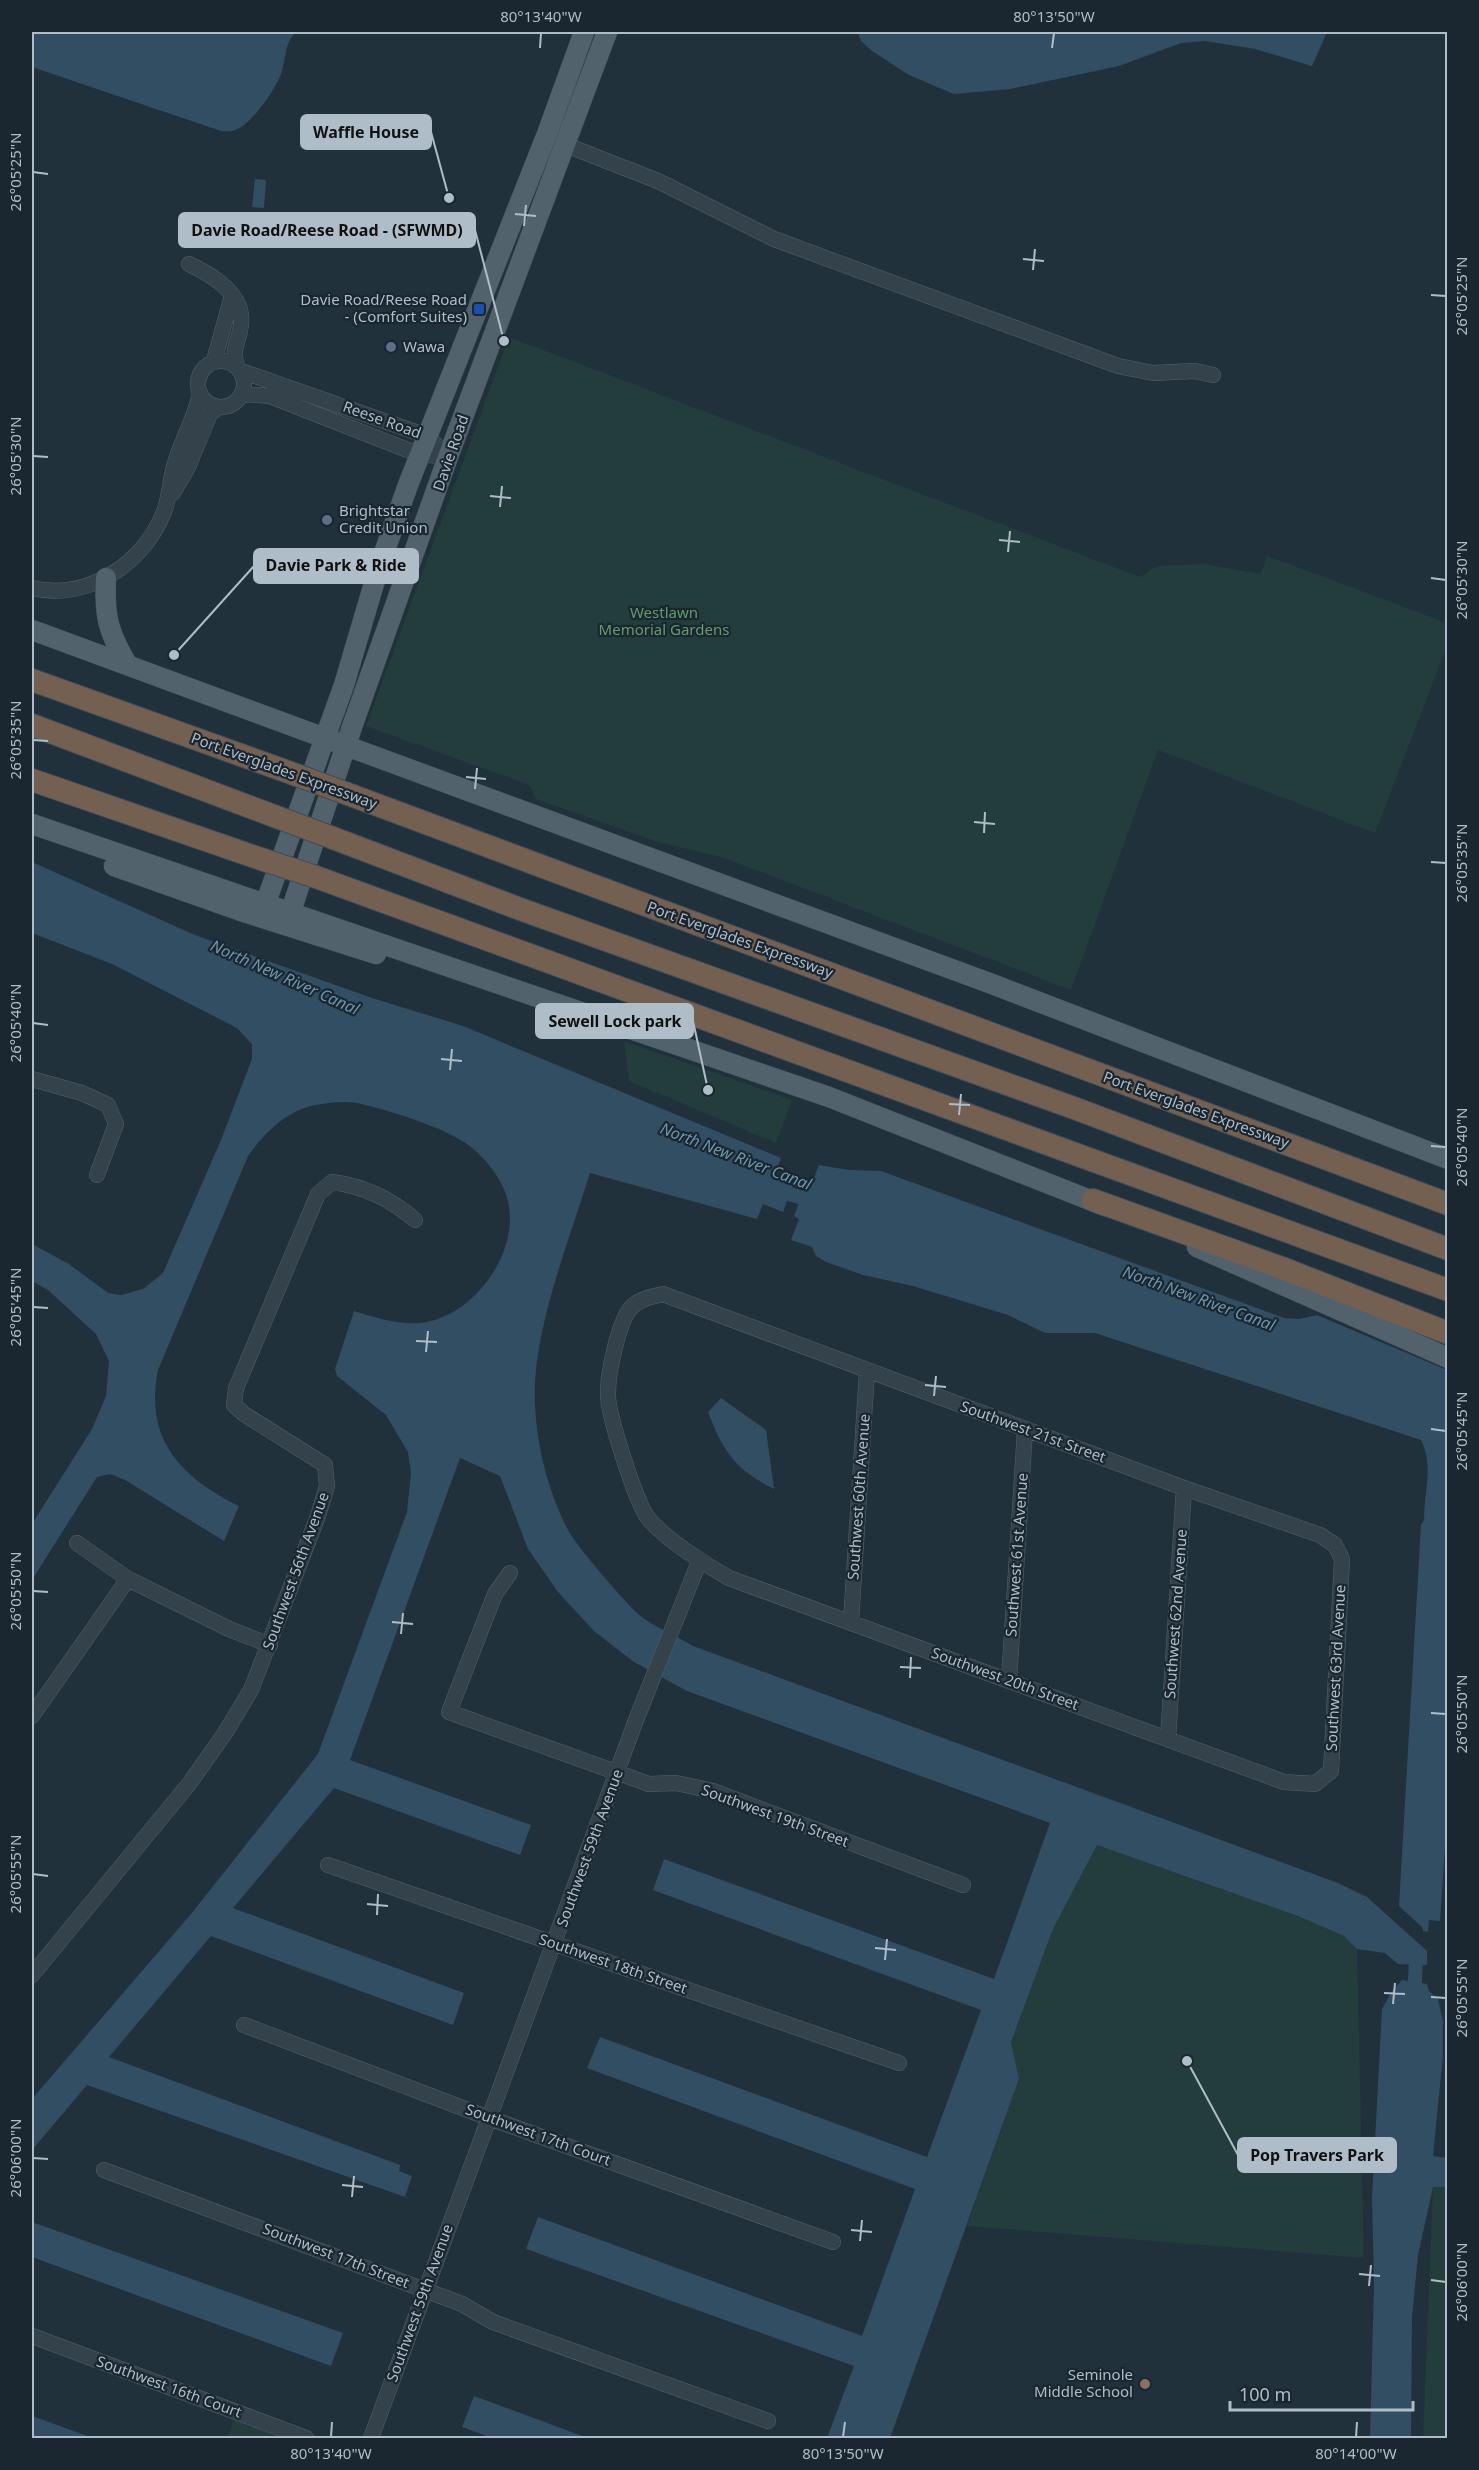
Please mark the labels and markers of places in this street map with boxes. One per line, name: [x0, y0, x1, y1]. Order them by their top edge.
callout: Waffle House: [301, 115, 431, 149]
callout: Davie Road/Reese Road - (SFWMD): [179, 213, 475, 247]
place label: Davie Road/Reese Road - (Comfort Suites): [300, 289, 467, 326]
marker: Davie Road/Reese Road - (Comfort Suites): [472, 302, 486, 316]
place label: Wawa: [403, 336, 445, 356]
marker: Wawa: [384, 340, 398, 354]
place label: Brightstar Credit Union: [339, 500, 428, 537]
marker: Brightstar Credit Union: [320, 513, 334, 527]
callout: Davie Park & Ride: [254, 549, 418, 583]
callout: Sewell Lock park: [536, 1004, 693, 1038]
callout: Pop Travers Park: [1238, 2138, 1396, 2172]
place label: Seminole Middle School: [1034, 2364, 1133, 2401]
marker: Seminole Middle School: [1138, 2377, 1152, 2391]

